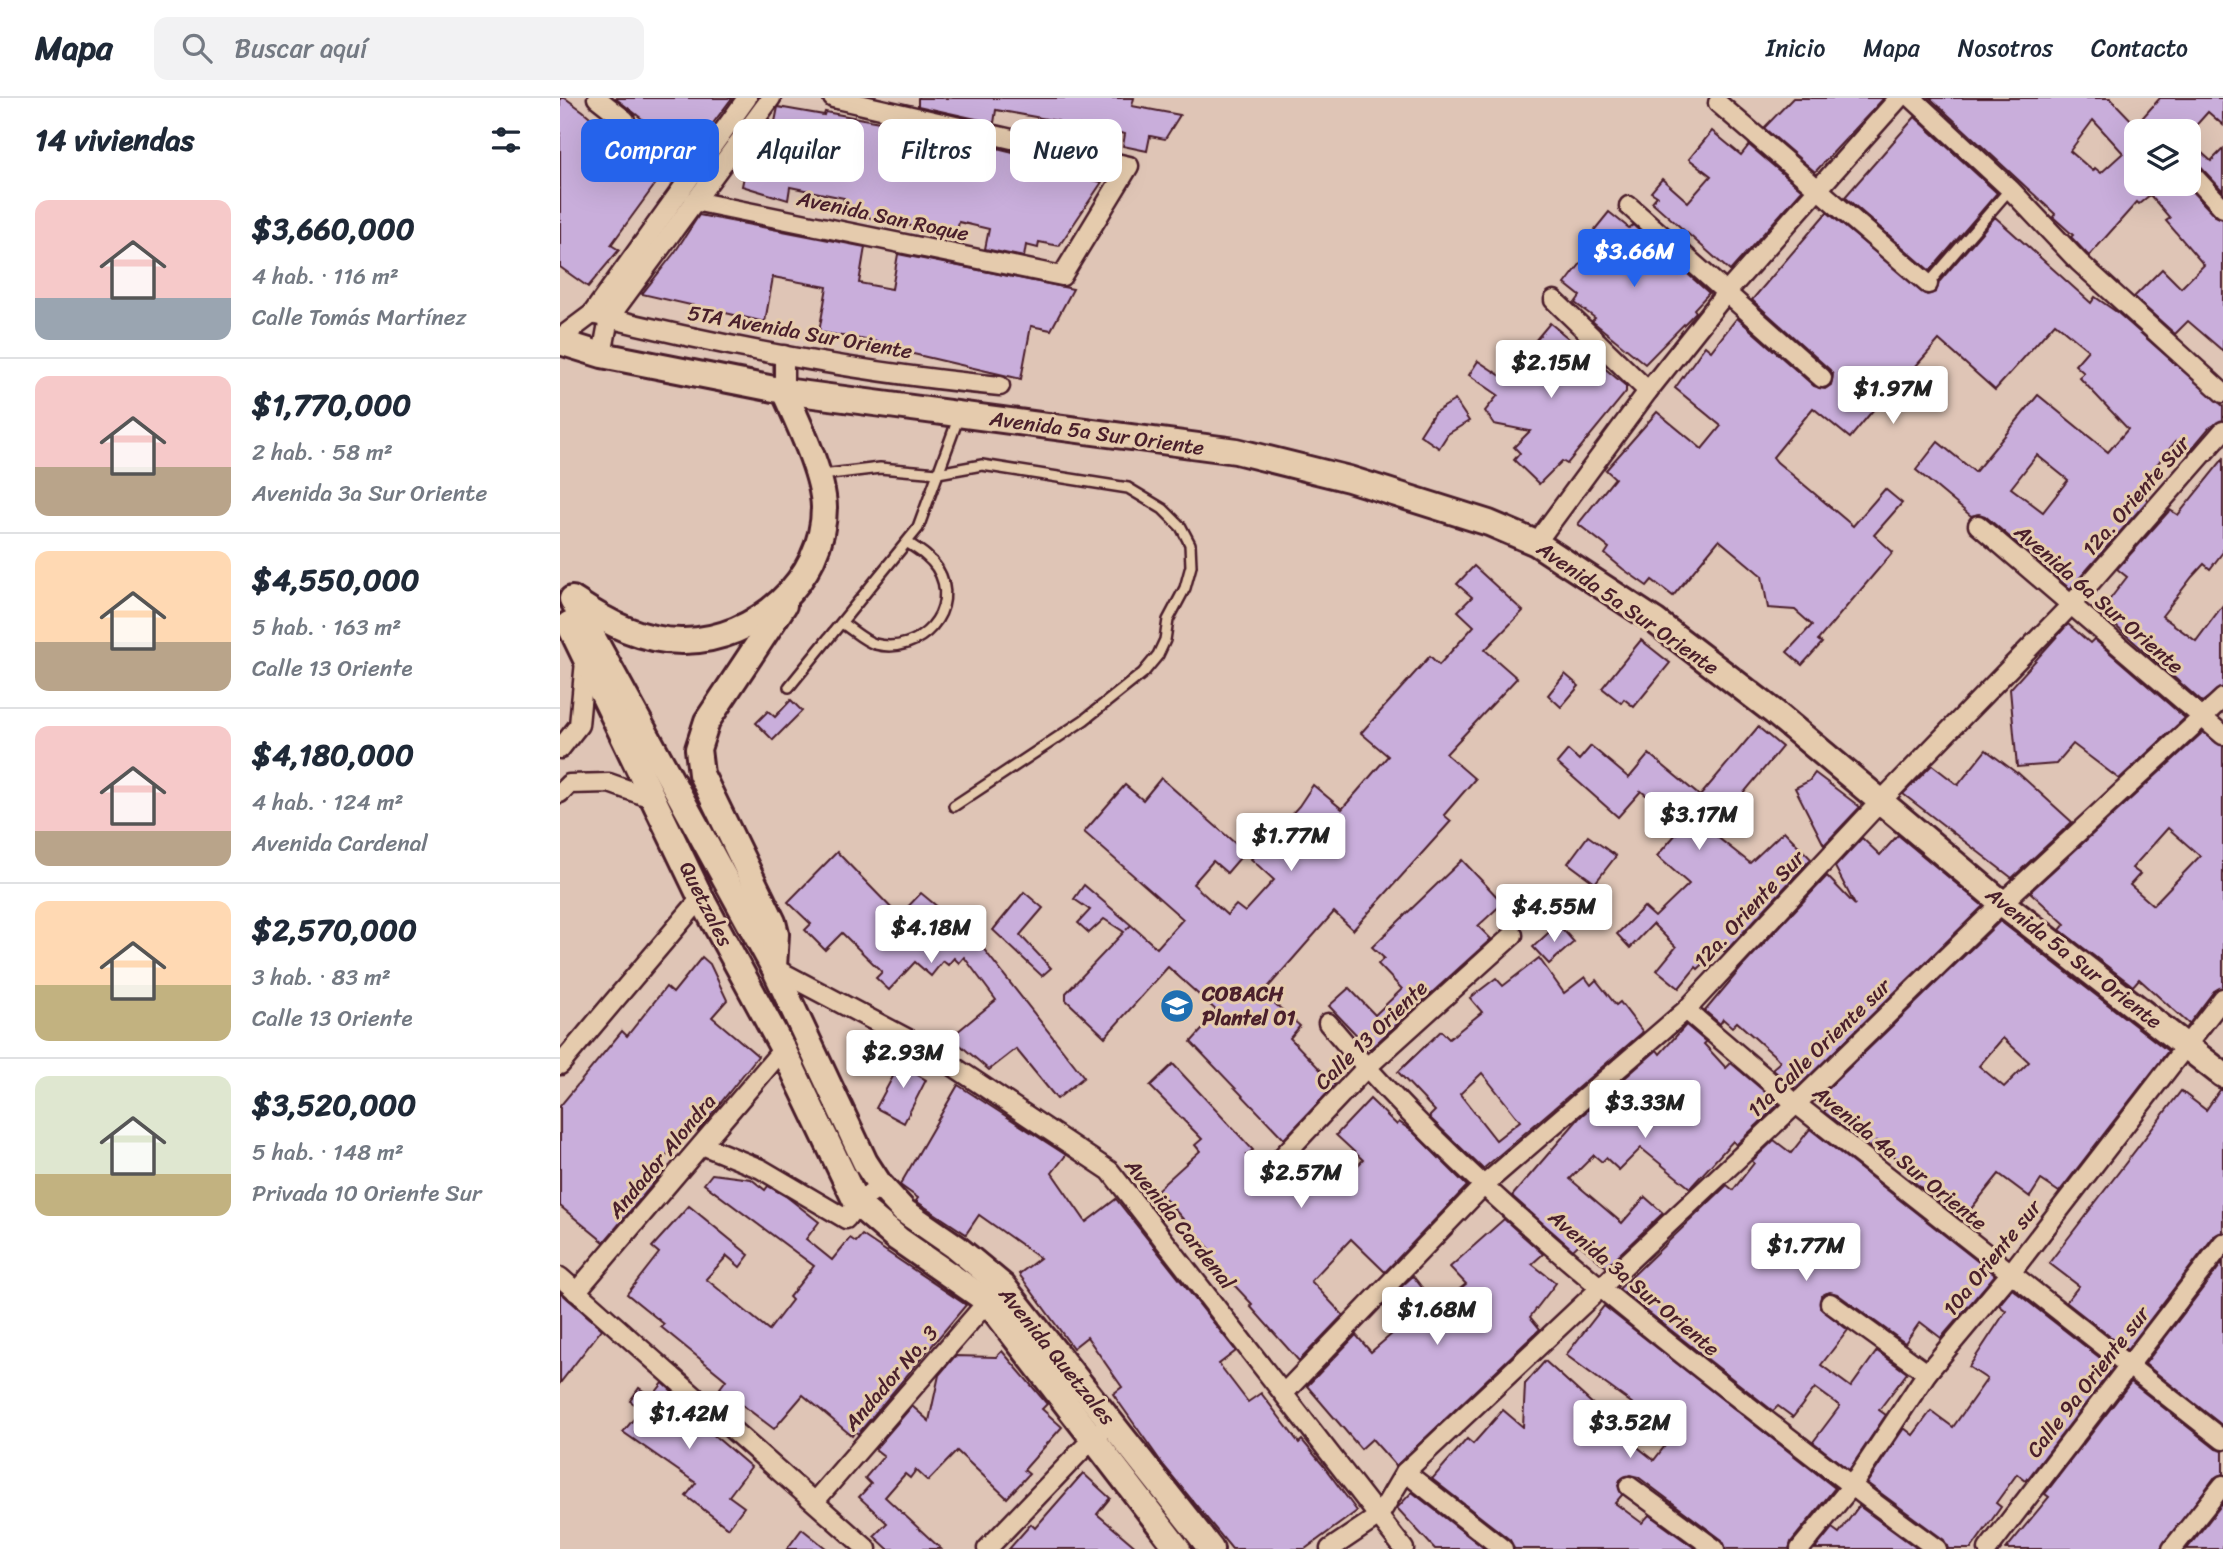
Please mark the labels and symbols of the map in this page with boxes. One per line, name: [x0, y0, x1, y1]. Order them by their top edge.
street label: Avenida San Roque: [793, 179, 973, 253]
pin: $3.66M: [1577, 230, 1691, 289]
street label: 5TA Avenida Sur Oriente: [685, 294, 916, 371]
pin: $2.15M: [1494, 341, 1608, 400]
pin: $1.97M: [1836, 366, 1950, 426]
street label: Avenida 5a Sur Oriente: [986, 399, 1207, 467]
street label: 12a. Oriente Sur: [2072, 426, 2201, 565]
street label: Avenida 6a Sur Oriente: [2005, 513, 2193, 684]
street label: Avenida 5a Sur Oriente: [1528, 530, 1728, 686]
pin: $3.17M: [1642, 792, 1756, 852]
pin: $1.77M: [1234, 814, 1348, 873]
street label: 12a. Oriente Sur: [1684, 840, 1815, 977]
street label: Quetzales: [668, 854, 744, 954]
street label: Avenida 5a Sur Oriente: [1976, 876, 2171, 1040]
pin: $4.55M: [1497, 884, 1611, 944]
pin: $4.18M: [874, 906, 988, 965]
street label: 11a Calle Oriente sur: [1738, 968, 1901, 1127]
street label: Calle 13 Oriente: [1305, 970, 1437, 1100]
place label: COBACH Plantel 01: [1201, 975, 1296, 1037]
school or university icon: COBACH Plantel 01: [1158, 987, 1196, 1025]
pin: $2.93M: [846, 1030, 960, 1090]
street label: Avenida 4a Sur Oriente: [1803, 1075, 1996, 1241]
pin: $3.33M: [1588, 1080, 1702, 1140]
street label: Andador Alondra: [597, 1084, 726, 1228]
street label: Avenida Cardenal: [1114, 1149, 1246, 1299]
pin: $2.57M: [1244, 1150, 1358, 1210]
street label: 10a Oriente sur: [1933, 1190, 2052, 1325]
street label: Avenida 3a Sur Oriente: [1539, 1199, 1729, 1367]
pin: $1.77M: [1749, 1224, 1863, 1283]
street label: Avenida Quetzales: [988, 1277, 1126, 1434]
pin: $1.68M: [1380, 1288, 1494, 1347]
street label: Calle 9a Oriente sur: [2016, 1297, 2161, 1466]
street label: Andador No. 3: [833, 1316, 949, 1441]
pin: $1.42M: [632, 1392, 746, 1451]
pin: $3.52M: [1573, 1400, 1687, 1460]

